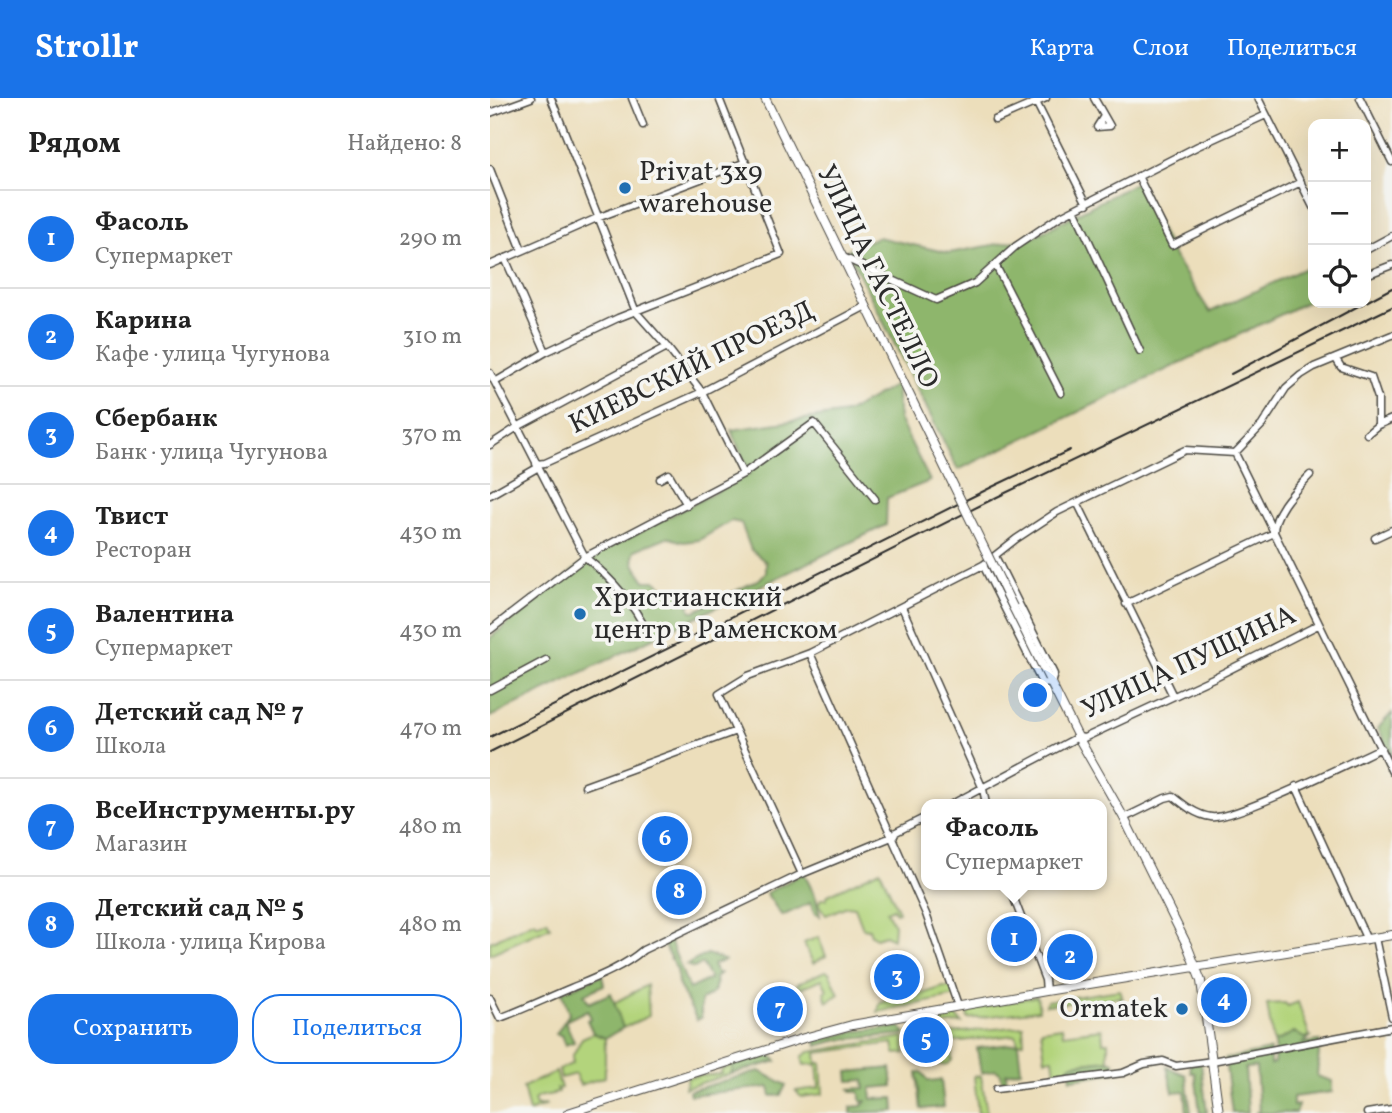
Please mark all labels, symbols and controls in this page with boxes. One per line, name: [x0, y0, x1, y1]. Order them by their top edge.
text: Strollr: [35, 26, 138, 72]
text: Карта: [1030, 32, 1095, 66]
text: Слои: [1133, 32, 1189, 66]
text: Поделиться: [1227, 32, 1357, 66]
map controls: [1308, 119, 1371, 308]
button: +: [1308, 119, 1371, 182]
text: Рядом: [28, 123, 121, 165]
text: Найдено: 8: [347, 128, 462, 160]
place label: Privat 3x9 warehouse: [639, 153, 772, 224]
street label: УЛИЦА ГАСТЕЛЛО: [806, 159, 948, 395]
marker: Privat 3x9 warehouse: [617, 180, 633, 196]
button: −: [1308, 182, 1371, 245]
text: Фасоль: [95, 205, 189, 241]
text: 1: [46, 223, 56, 255]
text: 290 m: [399, 223, 462, 255]
text: Супермаркет: [95, 241, 233, 273]
button: locate: [1308, 245, 1371, 308]
street label: КИЕВСКИЙ ПРОЕЗД: [563, 292, 821, 444]
text: Карина: [95, 303, 192, 339]
text: 2: [45, 321, 57, 353]
text: 310 m: [402, 321, 462, 353]
text: Кафе · улица Чугунова: [95, 339, 330, 371]
text: Сбербанк: [95, 401, 218, 437]
text: 3: [45, 419, 57, 451]
text: 370 m: [401, 419, 462, 451]
text: Банк · улица Чугунова: [95, 437, 328, 469]
text: Твист: [95, 499, 168, 535]
text: 4: [44, 517, 58, 549]
text: 430 m: [399, 517, 462, 549]
text: Ресторан: [95, 535, 192, 567]
place label: Христианский центр в Раменском: [594, 579, 837, 650]
street label: УЛИЦА ПУЩИНА: [1075, 596, 1303, 730]
text: Валентина: [95, 597, 234, 633]
marker: Христианский центр в Раменском: [572, 606, 588, 622]
text: 5: [45, 615, 57, 647]
text: 430 m: [399, 615, 462, 647]
text: Супермаркет: [95, 633, 233, 665]
your location: [1018, 678, 1052, 712]
text: Детский сад № 7: [95, 695, 304, 731]
text: 6: [45, 713, 57, 745]
text: 470 m: [399, 713, 462, 745]
text: Школа: [95, 731, 166, 763]
text: ВсеИнструменты.ру: [95, 793, 355, 829]
popup: [921, 799, 1107, 890]
text: 7: [46, 811, 57, 843]
text: 480 m: [398, 811, 462, 843]
text: Фасоль: [945, 811, 1039, 847]
pin: 6: [642, 813, 688, 865]
text: Магазин: [95, 829, 187, 861]
text: Супермаркет: [945, 847, 1083, 879]
pin: 8: [656, 866, 702, 918]
text: Детский сад № 5: [95, 891, 304, 927]
text: 8: [45, 909, 57, 941]
text: 480 m: [398, 909, 462, 941]
pin: 1: [991, 913, 1037, 965]
text: Школа · улица Кирова: [95, 927, 326, 959]
pin: 2: [1047, 931, 1093, 983]
pin: 3: [874, 951, 920, 1003]
pin: 4: [1201, 974, 1247, 1026]
pin: 7: [757, 983, 803, 1035]
place label: Ormatek: [1059, 990, 1168, 1029]
button: Сохранить: [28, 994, 238, 1064]
button: Поделиться: [252, 994, 462, 1064]
marker: Ormatek: [1174, 1001, 1190, 1017]
pin: 5: [903, 1014, 949, 1066]

